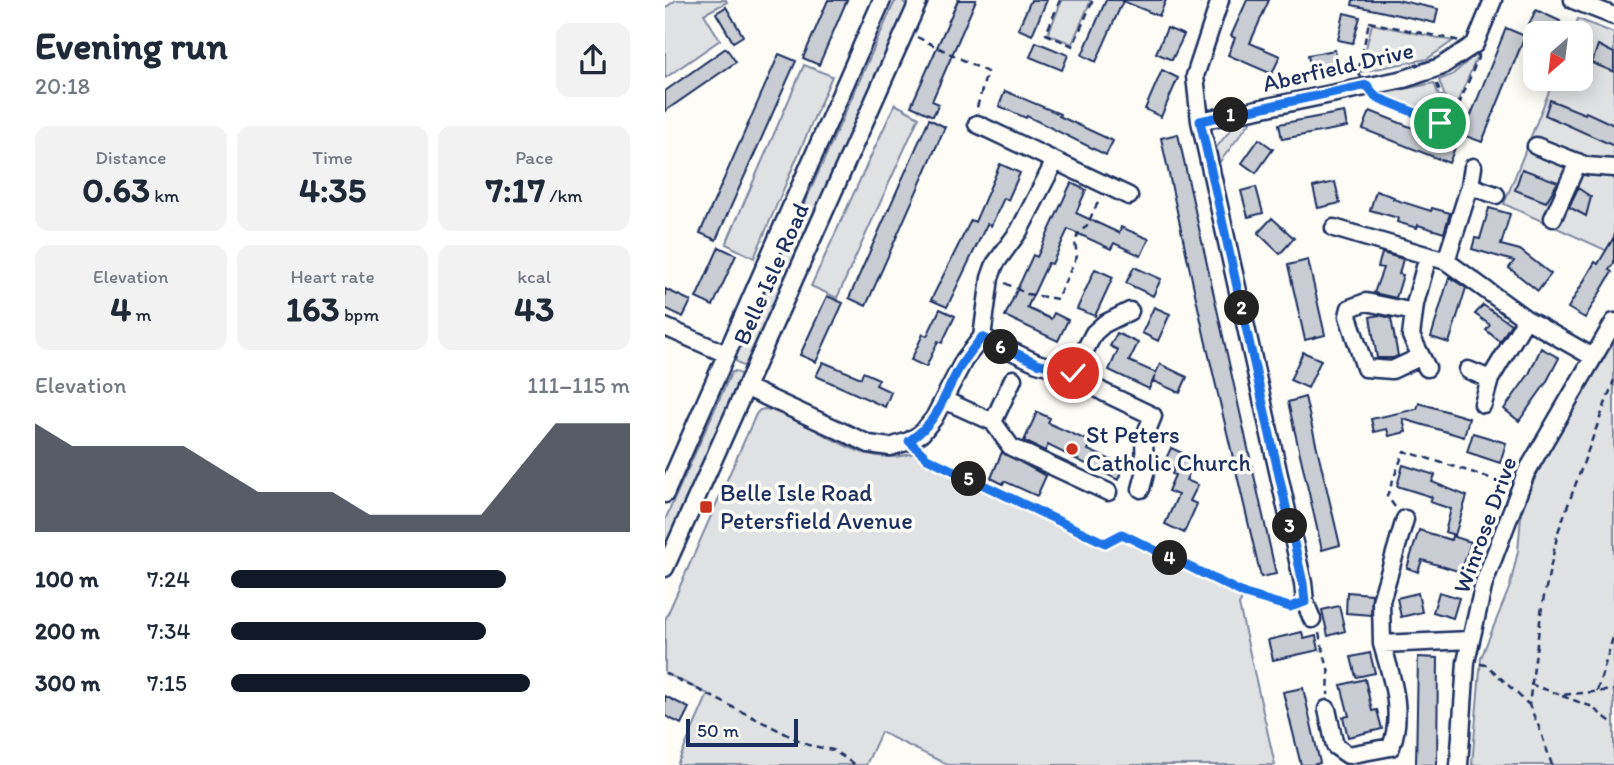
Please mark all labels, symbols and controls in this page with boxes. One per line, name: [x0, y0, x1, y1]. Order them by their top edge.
north arrow: [1523, 21, 1593, 91]
map controls: [1523, 21, 1593, 91]
text: Evening run: [35, 23, 228, 69]
button: share: [556, 23, 630, 97]
street label: Aberfield Drive: [1260, 35, 1416, 98]
text: 20:18: [35, 72, 90, 100]
pin: [1410, 93, 1470, 153]
pin: 1: [1213, 97, 1249, 132]
text: 1: [1226, 103, 1235, 126]
icon: arrive: [1421, 104, 1459, 142]
text: Distance: [95, 146, 166, 169]
text: Time: [312, 146, 353, 169]
text: Pace: [515, 146, 553, 169]
text: 0.63: [82, 169, 150, 211]
text: 4:35: [299, 169, 366, 211]
text: 7:17: [486, 169, 545, 211]
text: km: [150, 184, 179, 207]
text: /km: [545, 184, 583, 207]
street label: Belle Isle Road: [726, 198, 815, 349]
text: Elevation: [93, 265, 169, 288]
text: Heart rate: [290, 265, 375, 288]
text: kcal: [517, 265, 551, 288]
text: 4: [110, 288, 131, 330]
text: 163: [286, 288, 340, 330]
text: 43: [514, 288, 554, 330]
pin: 2: [1225, 290, 1259, 326]
text: 2: [1237, 296, 1247, 319]
text: m: [131, 303, 151, 326]
text: bpm: [340, 303, 379, 326]
pin: 6: [983, 330, 1019, 364]
text: 6: [995, 335, 1006, 358]
pin: [1043, 343, 1103, 403]
icon: check: [1054, 354, 1092, 392]
text: Elevation: [35, 371, 126, 399]
text: 111–115 m: [527, 371, 630, 399]
place label: St Peters Catholic Church: [1086, 420, 1251, 477]
marker: St Peters Catholic Church: [1064, 441, 1080, 457]
street label: Winrose Drive: [1446, 453, 1523, 597]
pin: 5: [951, 462, 987, 496]
text: 5: [964, 467, 973, 490]
place label: Belle Isle Road Petersfield Avenue: [720, 478, 913, 535]
marker: Belle Isle Road Petersfield Avenue: [698, 499, 714, 515]
pin: 3: [1273, 508, 1307, 544]
text: 3: [1284, 514, 1295, 537]
pin: 4: [1153, 540, 1187, 576]
text: 4: [1164, 546, 1175, 569]
text: 100 m: [35, 565, 99, 593]
text: 7:24: [147, 565, 190, 593]
text: 200 m: [35, 617, 100, 645]
text: 7:34: [147, 617, 190, 645]
text: 300 m: [35, 669, 100, 697]
text: 7:15: [147, 669, 187, 697]
scale bar: [686, 716, 798, 748]
text: 50 m: [697, 719, 739, 742]

